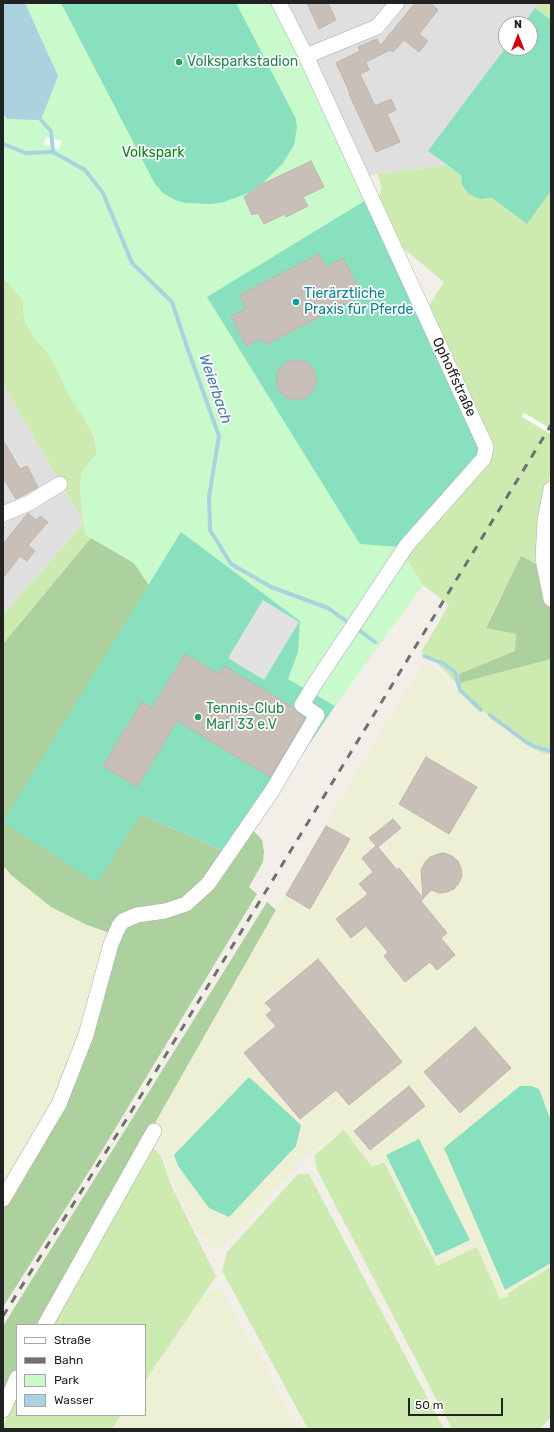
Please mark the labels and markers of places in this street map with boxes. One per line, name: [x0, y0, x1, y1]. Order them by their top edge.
place label: Volksparkstadion: [187, 54, 298, 70]
marker: Volksparkstadion: [174, 57, 184, 67]
place label: Tierärztliche Praxis für Pferde: [304, 286, 413, 318]
marker: Tierärztliche Praxis für Pferde: [291, 297, 301, 307]
place label: Tennis-Club Marl 33 e.V: [206, 701, 284, 734]
marker: Tennis-Club Marl 33 e.V: [193, 712, 203, 722]

